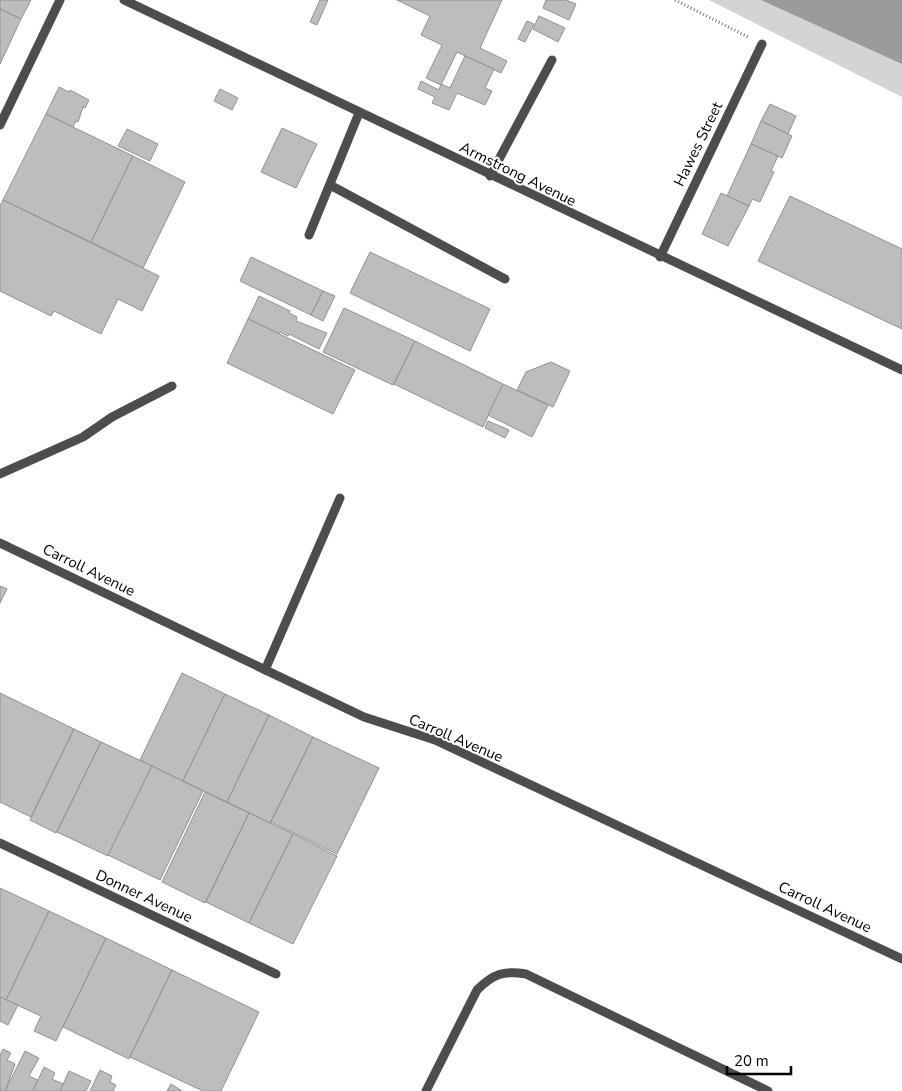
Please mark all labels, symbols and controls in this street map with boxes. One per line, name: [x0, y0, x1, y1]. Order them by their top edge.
street label: Hawes Street: [669, 98, 727, 190]
street label: Armstrong Avenue: [456, 137, 580, 211]
street label: Carroll Avenue: [39, 539, 139, 601]
street label: Carroll Avenue: [406, 709, 506, 767]
street label: Donner Avenue: [92, 865, 196, 927]
street label: Carroll Avenue: [775, 877, 875, 937]
scale bar: [727, 1044, 791, 1076]
text: 20 m: [734, 1051, 769, 1071]

